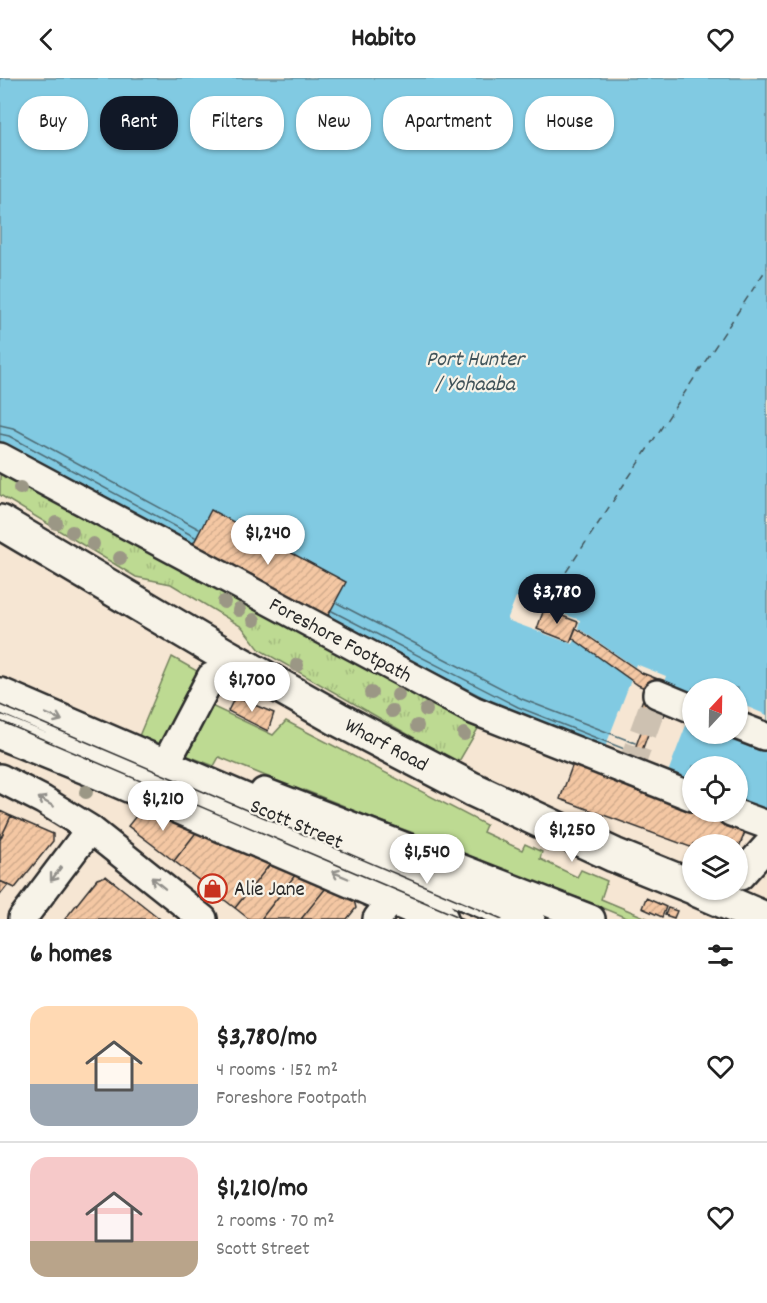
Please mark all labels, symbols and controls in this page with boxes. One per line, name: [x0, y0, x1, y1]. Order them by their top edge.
text: Habito: [351, 20, 416, 59]
icon: back: [30, 23, 63, 56]
icon: heart: [704, 23, 737, 56]
chip: Buy: [18, 96, 88, 150]
chip: Rent: [100, 96, 178, 150]
chip: Filters: [190, 96, 284, 150]
chip: New: [296, 96, 371, 150]
chip: Apartment: [383, 96, 513, 150]
chip: House: [525, 96, 614, 150]
water label: Port Hunter / Yohaaba: [426, 345, 527, 401]
pin: $1,240: [219, 515, 317, 566]
text: $1,240: [245, 520, 291, 548]
pin: $3,780: [508, 574, 606, 625]
text: $3,780: [532, 579, 582, 607]
street label: Foreshore Footpath: [263, 591, 416, 692]
pin: $1,700: [203, 662, 301, 713]
text: $1,700: [228, 667, 276, 695]
north arrow: [682, 678, 748, 744]
map controls: [682, 678, 748, 900]
one-way arrow: [44, 712, 63, 723]
street label: Wharf Road: [338, 712, 433, 781]
button: locate: [682, 756, 748, 822]
pin: $1,210: [114, 781, 212, 832]
text: $1,210: [142, 786, 184, 814]
street label: Scott Street: [245, 793, 347, 859]
one-way arrow: [37, 796, 55, 807]
pin: $1,250: [523, 812, 621, 863]
text: $1,250: [548, 817, 596, 845]
pin: $1,540: [378, 834, 476, 885]
button: layers: [682, 834, 748, 900]
text: $1,540: [404, 839, 450, 867]
one-way arrow: [50, 866, 63, 882]
one-way arrow: [331, 869, 349, 881]
shop icon: Alie Jane: [197, 872, 229, 904]
one-way arrow: [150, 876, 166, 889]
place label: Alie Jane: [234, 876, 305, 906]
text: 6 homes: [30, 937, 112, 974]
icon: filters: [704, 939, 737, 972]
text: $3,780/mo: [216, 1020, 317, 1057]
icon: home: [78, 1030, 150, 1102]
icon: heart: [704, 1050, 737, 1083]
text: 4 rooms · 152 m²: [216, 1057, 338, 1085]
text: Foreshore Footpath: [216, 1085, 367, 1113]
text: $1,210/mo: [216, 1171, 308, 1208]
icon: home: [78, 1181, 150, 1253]
icon: heart: [704, 1201, 737, 1234]
text: 2 rooms · 70 m²: [216, 1208, 335, 1236]
text: Scott Street: [216, 1236, 310, 1264]

